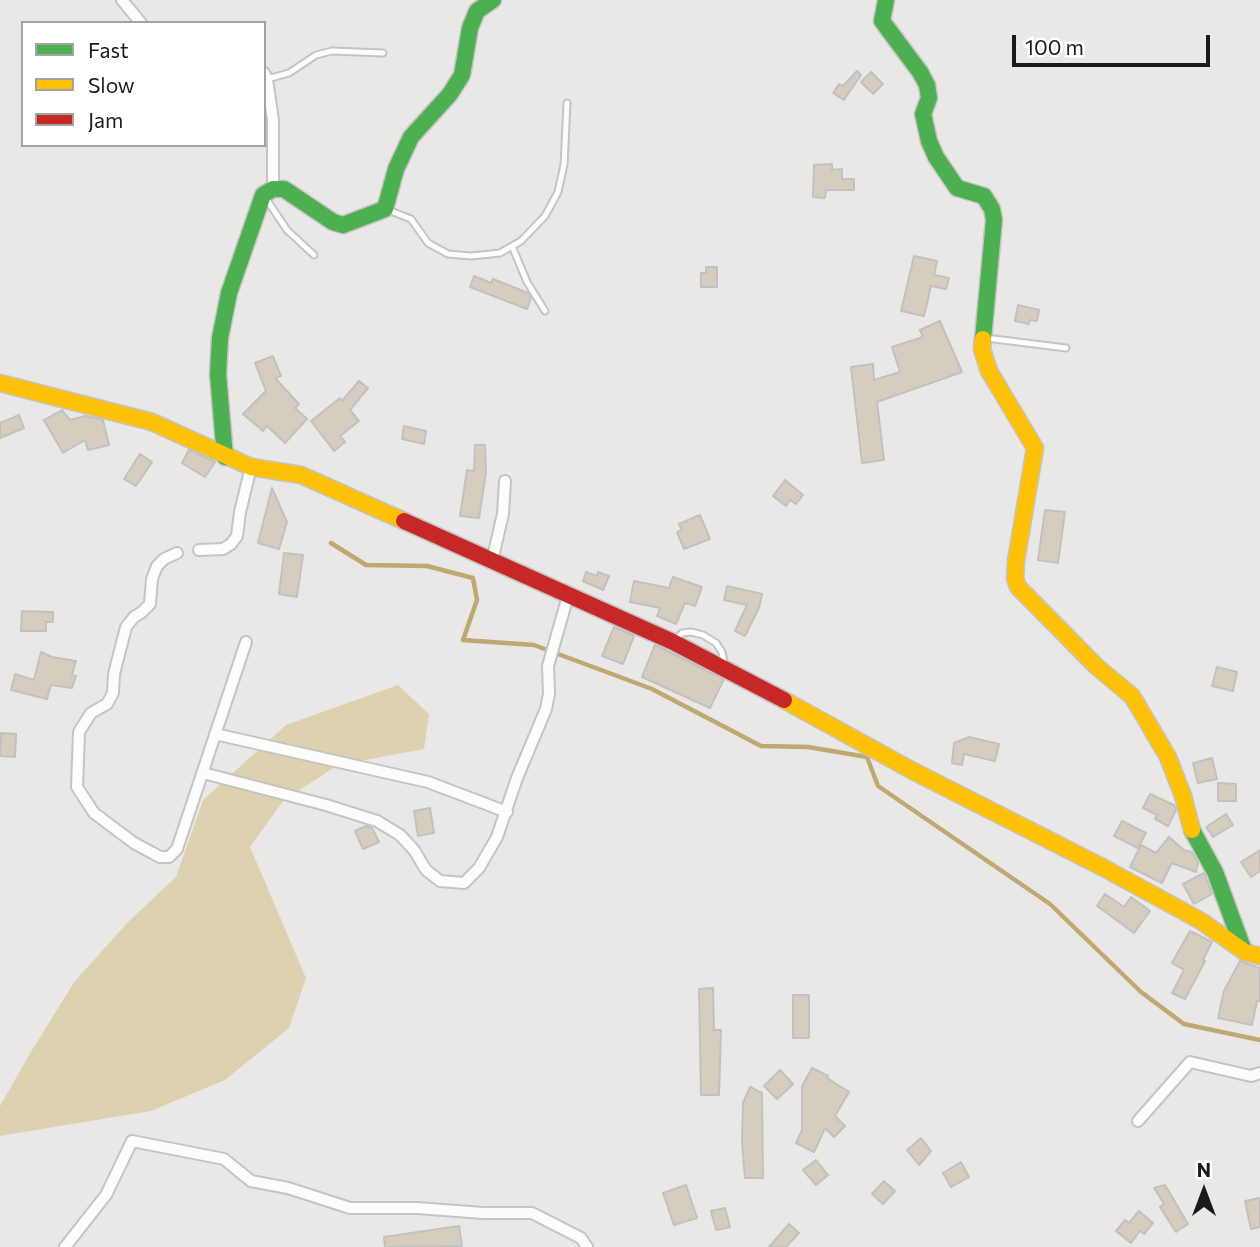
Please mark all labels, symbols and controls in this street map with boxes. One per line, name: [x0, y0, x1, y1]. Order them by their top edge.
legend: [21, 21, 266, 147]
scale bar: [1015, 21, 1213, 65]
text: 100 m: [1025, 34, 1084, 59]
text: Fast: [88, 37, 129, 62]
text: Slow: [88, 72, 135, 97]
text: Jam: [88, 107, 123, 132]
north arrow: [1169, 1156, 1239, 1226]
text: N: [1197, 1158, 1211, 1181]

